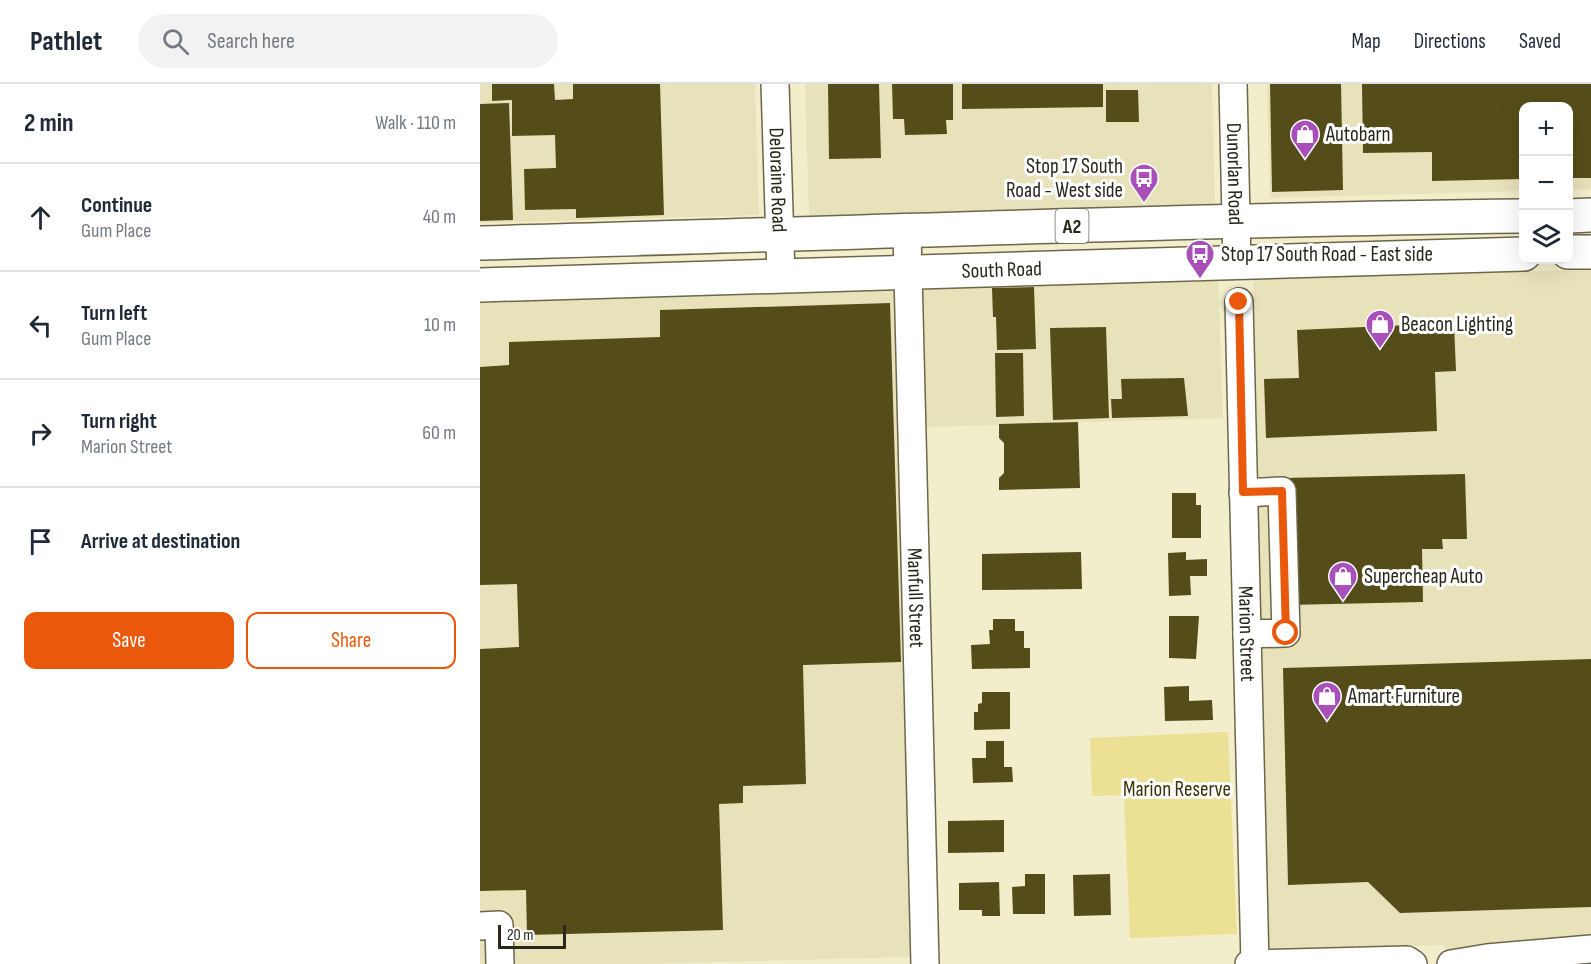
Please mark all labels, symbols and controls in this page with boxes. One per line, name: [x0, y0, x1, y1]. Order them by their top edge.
search box: [138, 14, 558, 68]
text: Pathlet: [30, 25, 102, 58]
icon: search: [159, 25, 192, 58]
text: Search here: [207, 28, 295, 55]
text: Map: [1351, 29, 1381, 54]
text: Directions: [1414, 29, 1486, 54]
text: Saved: [1519, 29, 1561, 54]
map controls: [1519, 102, 1573, 264]
button: +: [1519, 102, 1573, 156]
text: 2 min: [24, 108, 74, 139]
text: Walk · 110 m: [375, 111, 456, 135]
shop icon: Autobarn: [1289, 118, 1321, 160]
place label: Autobarn: [1325, 122, 1391, 147]
street label: Dunorlan Road: [1221, 123, 1248, 225]
street label: Deloraine Road: [763, 127, 792, 233]
place label: Stop 17 South Road - West side: [1006, 154, 1123, 203]
button: −: [1519, 156, 1573, 210]
bus stop icon: Stop 17 South Road - West side: [1128, 162, 1160, 204]
text: Continue: [81, 192, 152, 219]
icon: ahead: [24, 201, 57, 234]
text: 40 m: [423, 205, 456, 229]
road number: A2: [1056, 209, 1088, 243]
button: layers: [1519, 210, 1573, 264]
text: Gum Place: [81, 219, 151, 243]
bus stop icon: Stop 17 South Road - East side: [1184, 238, 1216, 280]
place label: Stop 17 South Road - East side: [1221, 242, 1433, 267]
street label: South Road: [961, 256, 1042, 284]
route end: [1225, 288, 1251, 314]
text: Turn left: [81, 300, 147, 327]
shop icon: Beacon Lighting: [1364, 308, 1396, 350]
icon: left: [24, 309, 57, 342]
place label: Beacon Lighting: [1401, 312, 1513, 337]
text: 10 m: [424, 313, 456, 337]
text: Gum Place: [81, 327, 151, 351]
text: Turn right: [81, 408, 157, 435]
icon: right: [24, 417, 57, 450]
text: 60 m: [422, 421, 456, 445]
text: Marion Street: [81, 435, 172, 459]
icon: arrive: [24, 525, 57, 558]
text: Arrive at destination: [81, 528, 240, 555]
street label: Manfull Street: [902, 548, 929, 648]
shop icon: Supercheap Auto: [1327, 560, 1359, 602]
place label: Supercheap Auto: [1364, 564, 1483, 589]
street label: Marion Street: [1233, 586, 1260, 682]
button: Save: [24, 612, 234, 669]
button: Share: [246, 612, 456, 669]
route start: [1272, 619, 1298, 645]
shop icon: Amart Furniture: [1311, 680, 1343, 722]
place label: Amart Furniture: [1347, 684, 1460, 709]
park label: Marion Reserve: [1123, 777, 1231, 802]
scale bar: [498, 922, 566, 950]
text: 20 m: [507, 926, 534, 945]

